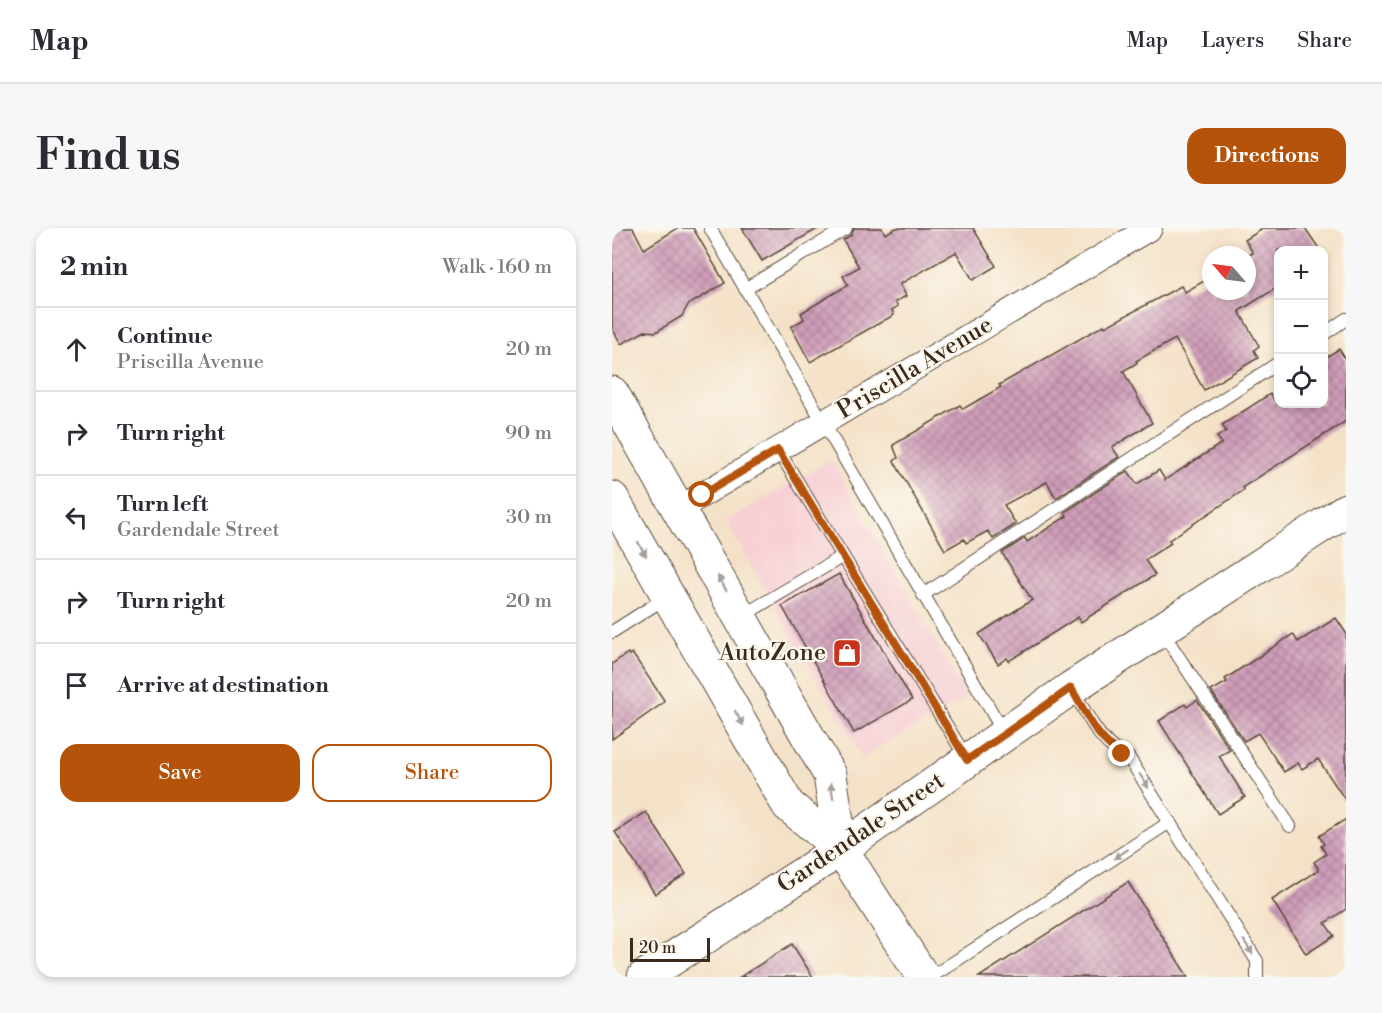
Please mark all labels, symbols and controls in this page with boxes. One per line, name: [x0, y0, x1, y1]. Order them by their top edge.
text: Map: [30, 24, 89, 59]
text: Map: [1127, 28, 1168, 54]
text: Layers: [1201, 28, 1264, 54]
text: Share: [1297, 28, 1352, 54]
button: Directions: [1187, 128, 1346, 184]
text: Find us: [36, 130, 180, 183]
north arrow: [1202, 246, 1256, 300]
map controls: [1274, 246, 1328, 408]
button: +: [1274, 246, 1328, 300]
text: 2 min: [60, 251, 128, 283]
text: Walk · 160 m: [442, 255, 552, 280]
button: −: [1274, 300, 1328, 354]
street label: Priscilla Avenue: [832, 310, 998, 426]
text: Continue: [117, 323, 213, 350]
icon: ahead: [60, 333, 93, 366]
text: 20 m: [506, 337, 552, 362]
text: Priscilla Avenue: [117, 350, 264, 375]
button: locate: [1274, 354, 1328, 408]
icon: right: [60, 417, 93, 450]
text: Turn right: [117, 420, 225, 447]
text: 90 m: [505, 421, 552, 446]
route start: [688, 481, 714, 507]
text: Turn left: [117, 491, 208, 518]
icon: left: [60, 501, 93, 534]
text: 30 m: [506, 505, 552, 530]
text: Gardendale Street: [117, 518, 280, 543]
one-way arrow: [636, 541, 647, 557]
one-way arrow: [717, 574, 727, 591]
icon: right: [60, 585, 93, 618]
text: Turn right: [117, 588, 225, 615]
text: 20 m: [506, 589, 552, 614]
shop icon: AutoZone: [831, 637, 863, 669]
place label: AutoZone: [718, 638, 826, 668]
icon: arrive: [60, 669, 93, 702]
text: Arrive at destination: [117, 672, 329, 699]
one-way arrow: [734, 710, 744, 727]
route end: [1108, 740, 1134, 766]
button: Save: [60, 744, 300, 802]
button: Share: [312, 744, 552, 802]
street label: Gardendale Street: [772, 766, 951, 900]
one-way arrow: [1139, 773, 1150, 789]
one-way arrow: [828, 781, 837, 800]
one-way arrow: [1112, 848, 1129, 859]
scale bar: [630, 935, 710, 962]
text: 20 m: [639, 938, 676, 958]
one-way arrow: [1242, 938, 1253, 955]

